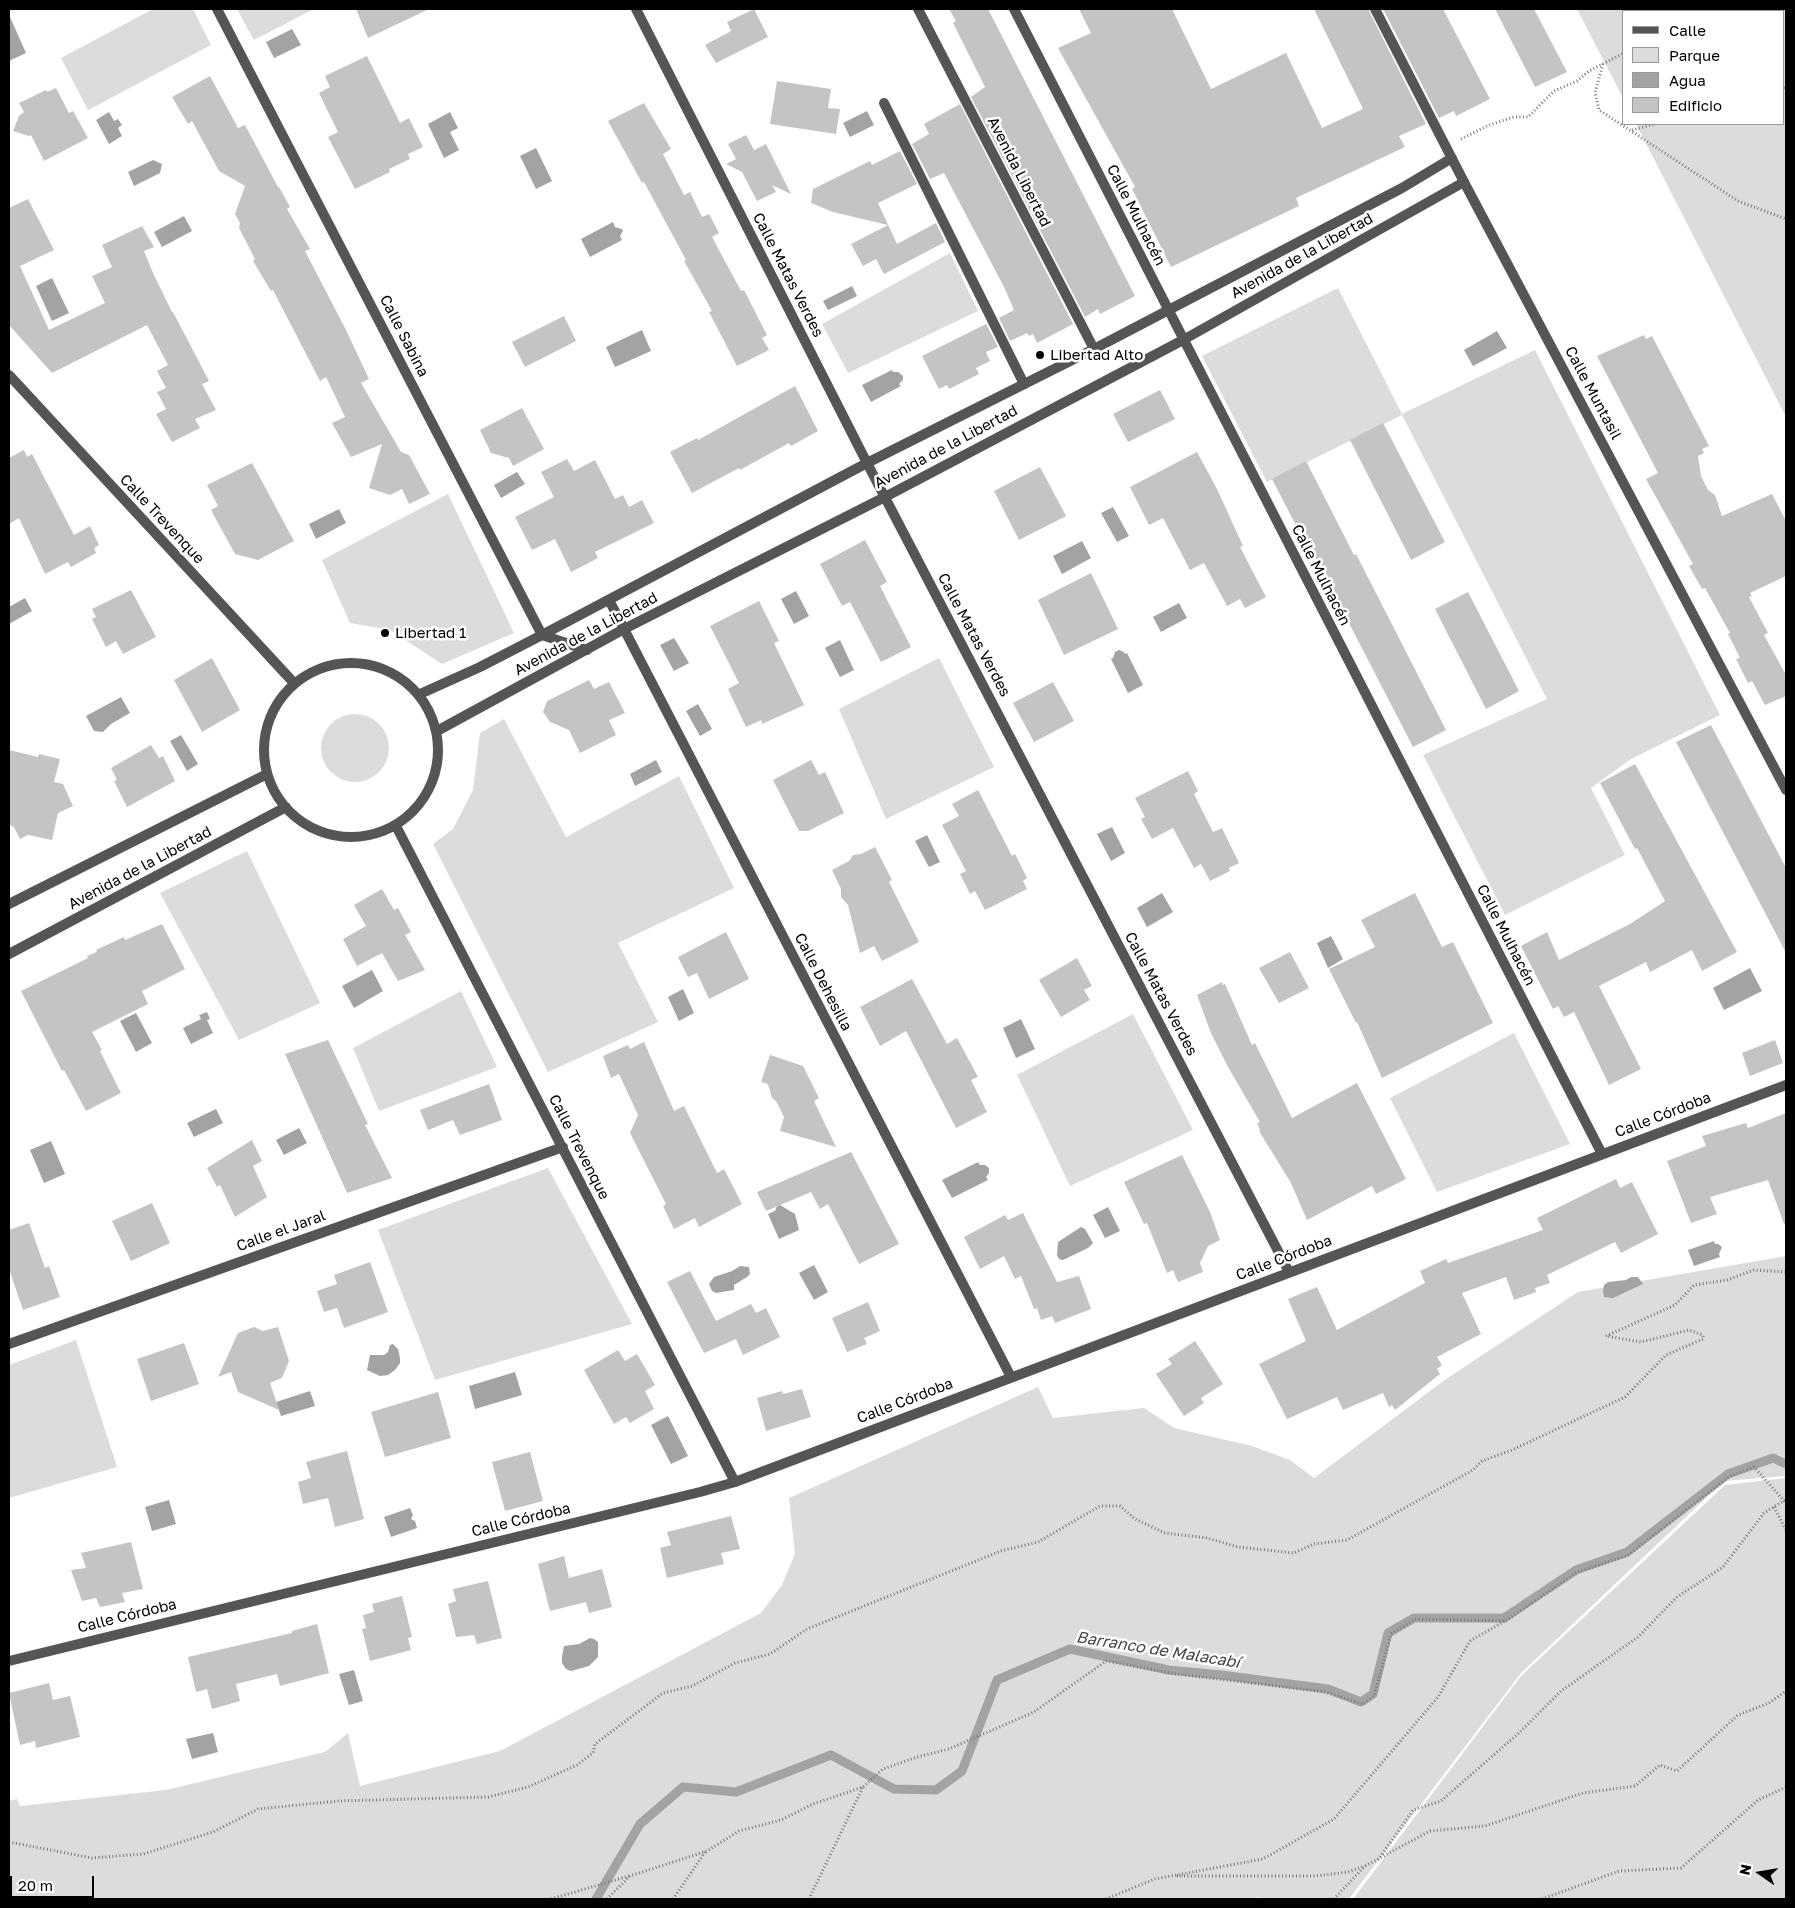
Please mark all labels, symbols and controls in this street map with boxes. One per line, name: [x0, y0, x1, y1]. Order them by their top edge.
legend: [1622, 10, 1785, 125]
text: Calle: [1669, 21, 1706, 39]
text: Parque: [1669, 46, 1720, 64]
text: Agua: [1669, 71, 1706, 89]
text: Edificio: [1669, 96, 1722, 114]
street label: Avenida Libertad: [984, 114, 1054, 230]
street label: Calle Mulhacén: [1103, 161, 1169, 269]
street label: Avenida de la Libertad: [1228, 209, 1376, 303]
street label: Calle Matas Verdes: [749, 210, 827, 340]
street label: Calle Sabina: [376, 292, 432, 380]
street label: Calle Muntasil: [1561, 343, 1625, 443]
place label: Libertad Alto: [1050, 346, 1143, 364]
marker: Libertad Alto: [1034, 349, 1046, 361]
street label: Avenida de la Libertad: [871, 402, 1021, 492]
street label: Calle Trevenque: [116, 471, 208, 567]
street label: Calle Mulhacén: [1288, 521, 1354, 629]
street label: Calle Matas Verdes: [934, 570, 1014, 700]
street label: Avenida de la Libertad: [511, 589, 661, 679]
place label: Libertad 1: [395, 624, 466, 642]
marker: Libertad 1: [379, 627, 391, 639]
street label: Avenida de la Libertad: [65, 823, 215, 913]
street label: Calle Mulhacén: [1473, 881, 1539, 989]
street label: Calle Matas Verdes: [1121, 929, 1201, 1059]
street label: Calle Dehesilla: [791, 930, 855, 1034]
street label: Calle Córdoba: [1612, 1088, 1714, 1142]
street label: Calle Trevenque: [545, 1091, 613, 1203]
street label: Calle el Jaral: [234, 1207, 328, 1255]
street label: Calle Córdoba: [1233, 1231, 1335, 1285]
street label: Calle Córdoba: [854, 1374, 956, 1428]
street label: Calle Córdoba: [470, 1499, 572, 1541]
street label: Calle Córdoba: [76, 1595, 178, 1637]
water label: Barranco de Malacabí: [1075, 1628, 1241, 1672]
north arrow: [1735, 1848, 1785, 1898]
text: N: [1735, 1862, 1754, 1877]
scale bar: [12, 1866, 96, 1898]
text: 20 m: [18, 1876, 53, 1894]

